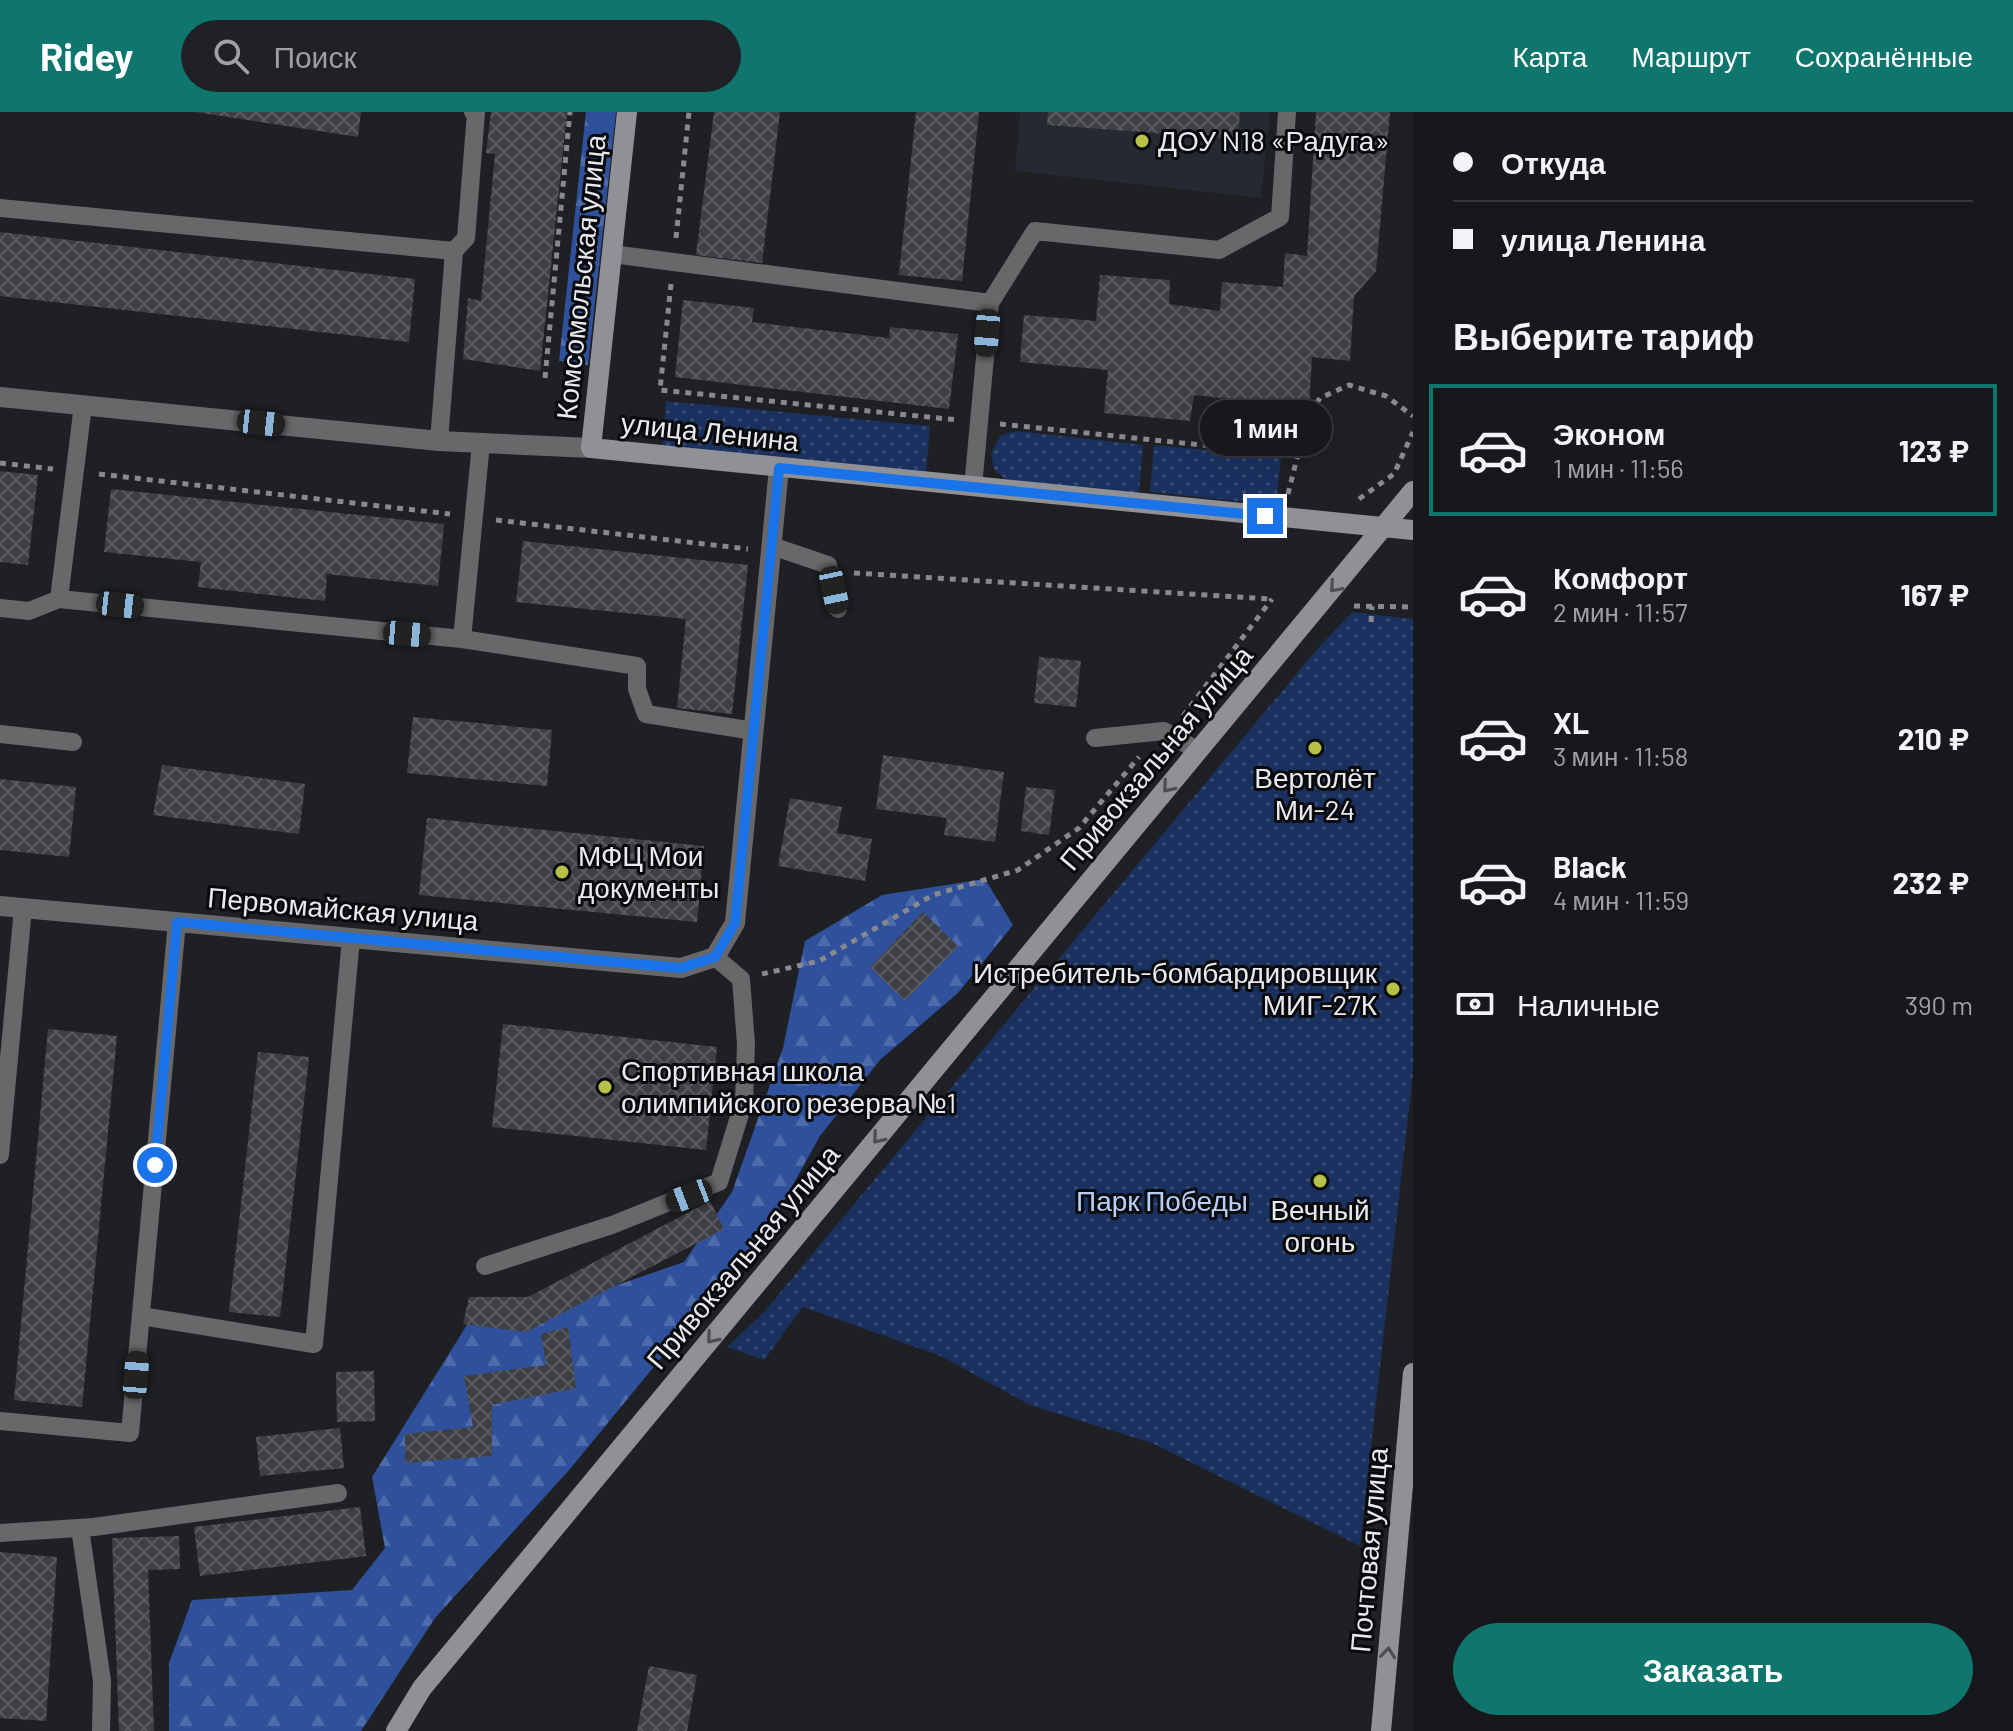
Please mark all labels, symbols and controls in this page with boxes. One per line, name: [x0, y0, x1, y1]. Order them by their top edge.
search box: [181, 20, 741, 92]
text: Ridey: [40, 33, 133, 79]
icon: search: [209, 34, 253, 78]
text: Поиск: [273, 38, 357, 74]
text: Карта: [1512, 39, 1587, 73]
text: Маршрут: [1631, 39, 1751, 73]
text: Сохранённые: [1795, 39, 1973, 73]
place label: ДОУ N18 «Радуга»: [1158, 123, 1390, 157]
street label: Комсомольская улица: [548, 132, 612, 421]
marker: ДОУ N18 «Радуга»: [1133, 132, 1151, 150]
text: Откуда: [1501, 144, 1606, 180]
text: улица Ленина: [1501, 221, 1705, 257]
car: [973, 308, 1001, 358]
text: Выберите тариф: [1453, 314, 1754, 357]
callout: 1 мин: [1199, 400, 1331, 456]
street label: улица Ленина: [619, 405, 801, 457]
car: [236, 409, 286, 437]
text: 1 мин: [1233, 412, 1299, 443]
icon: car: [1457, 414, 1529, 486]
text: Эконом: [1553, 415, 1666, 451]
text: 123 ₽: [1899, 432, 1969, 468]
text: 1 мин · 11:56: [1553, 452, 1684, 483]
route end: [1247, 498, 1283, 534]
icon: car: [1457, 558, 1529, 630]
text: Комфорт: [1553, 559, 1688, 595]
car: [817, 564, 851, 616]
text: 167 ₽: [1900, 576, 1969, 612]
one-way arrow: [1330, 578, 1344, 592]
car: [95, 591, 145, 619]
text: 2 мин · 11:57: [1553, 596, 1688, 627]
car: [382, 620, 432, 648]
street label: Привокзальная улица: [1052, 638, 1259, 876]
icon: car: [1457, 702, 1529, 774]
text: XL: [1553, 704, 1589, 740]
text: 210 ₽: [1898, 720, 1969, 756]
marker: Вертолёт Ми-24: [1306, 739, 1324, 757]
text: 3 мин · 11:58: [1553, 740, 1688, 771]
place label: Вертолёт Ми-24: [1254, 760, 1376, 826]
one-way arrow: [1164, 778, 1178, 793]
place label: МФЦ Мои документы: [578, 838, 719, 904]
icon: car: [1457, 846, 1529, 918]
text: Black: [1553, 848, 1627, 884]
marker: МФЦ Мои документы: [553, 863, 571, 881]
text: 232 ₽: [1893, 864, 1969, 900]
street label: Первомайская улица: [206, 879, 480, 937]
text: 4 мин · 11:59: [1553, 884, 1689, 915]
place label: Истребитель-бомбардировщик МИГ-27К: [973, 955, 1378, 1021]
marker: Истребитель-бомбардировщик МИГ-27К: [1384, 980, 1402, 998]
icon: cash: [1453, 982, 1497, 1026]
text: Наличные: [1517, 986, 1660, 1022]
text: 390 m: [1905, 989, 1973, 1020]
place label: Спортивная школа олимпийского резерва №1: [621, 1053, 956, 1119]
marker: Спортивная школа олимпийского резерва №1: [596, 1078, 614, 1096]
one-way arrow: [873, 1129, 888, 1143]
street label: Привокзальная улица: [639, 1137, 846, 1375]
route start: [137, 1147, 173, 1183]
marker: Вечный огонь: [1311, 1172, 1329, 1190]
car: [662, 1176, 716, 1216]
park label: Парк Победы: [1076, 1183, 1248, 1217]
place label: Вечный огонь: [1270, 1192, 1370, 1258]
one-way arrow: [707, 1329, 722, 1344]
car: [122, 1350, 150, 1400]
street label: Почтовая улица: [1342, 1446, 1394, 1654]
button: Заказать: [1453, 1623, 1973, 1715]
one-way arrow: [1379, 1646, 1396, 1659]

